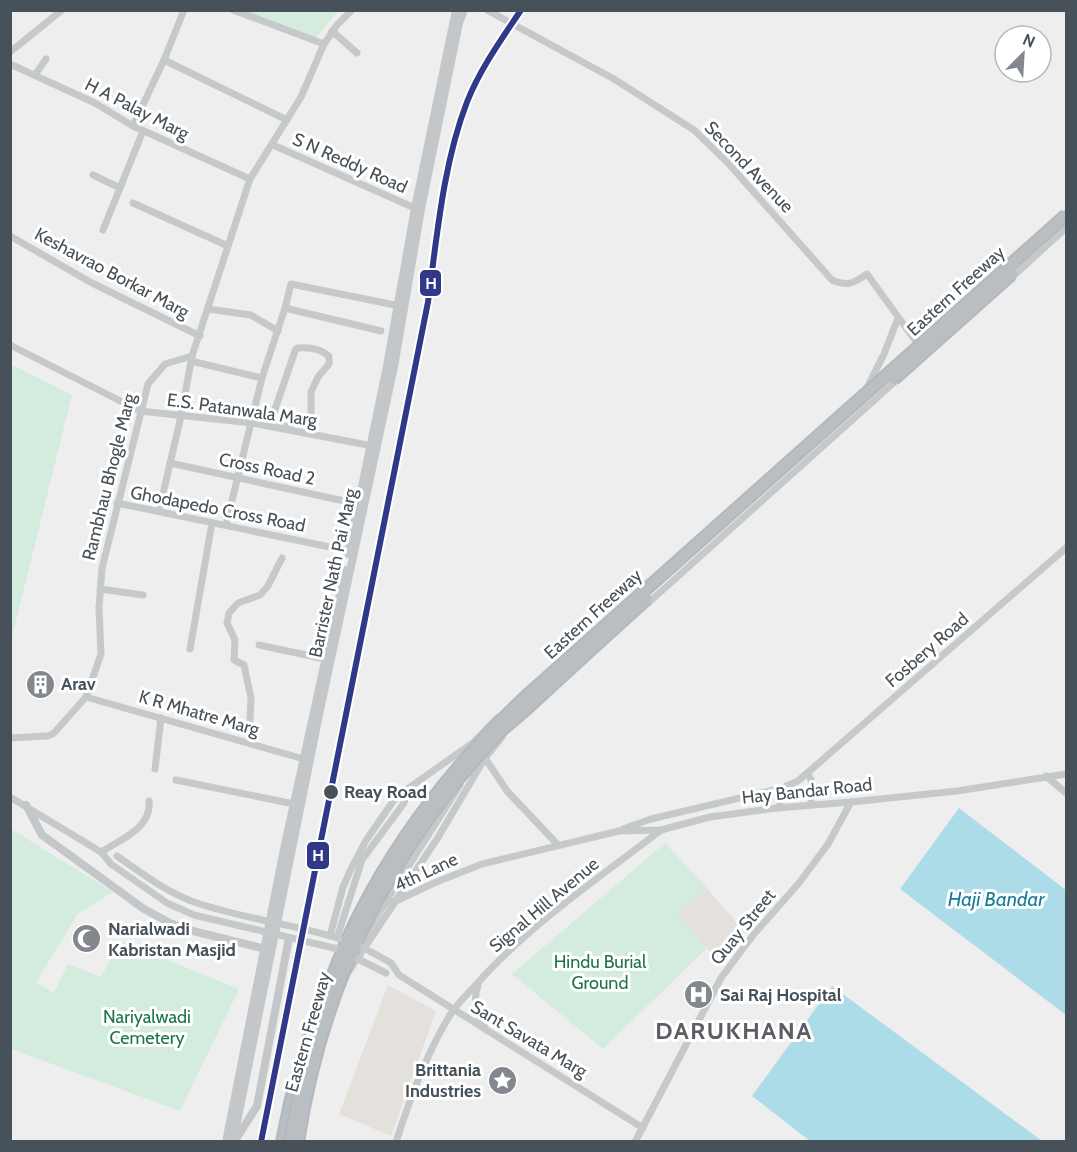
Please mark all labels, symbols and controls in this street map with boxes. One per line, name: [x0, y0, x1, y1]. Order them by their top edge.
north arrow: [993, 24, 1053, 84]
text: N: [1020, 30, 1038, 52]
street label: H A Palay Marg: [81, 73, 194, 145]
street label: Second Avenue: [700, 117, 798, 217]
street label: S N Reddy Road: [289, 128, 411, 198]
street label: Keshavrao Borkar Marg: [31, 223, 194, 324]
street label: Eastern Freeway: [903, 241, 1009, 341]
line badge: H: [419, 269, 442, 297]
text: H: [425, 274, 437, 293]
street label: E.S. Patanwala Marg: [166, 389, 320, 432]
street label: Rambhau Bhogle Marg: [78, 390, 141, 563]
street label: Cross Road 2: [217, 448, 317, 490]
street label: Ghodapedo Cross Road: [129, 481, 307, 537]
street label: Barrister Nath Pai Marg: [304, 486, 362, 659]
street label: Eastern Freeway: [540, 564, 646, 664]
street label: Fosbery Road: [881, 608, 973, 692]
building icon: Arav: [24, 668, 56, 700]
place label: Arav: [61, 673, 96, 695]
street label: K R Mhatre Marg: [136, 685, 263, 741]
street label: Hay Bandar Road: [741, 773, 873, 809]
place label: Reay Road: [344, 781, 427, 803]
marker: Reay Road: [322, 783, 340, 801]
line badge: H: [306, 841, 330, 870]
text: H: [312, 846, 324, 865]
street label: 4th Lane: [391, 848, 461, 896]
street label: Signal Hill Avenue: [485, 853, 603, 957]
street label: Quay Street: [706, 885, 780, 969]
water label: Haji Bandar: [948, 887, 1045, 911]
place label: Narialwadi Kabristan Masjid: [108, 918, 236, 961]
mosque icon: Narialwadi Kabristan Masjid: [71, 923, 103, 955]
park label: Hindu Burial Ground: [554, 951, 647, 994]
street label: Eastern Freeway: [280, 969, 336, 1095]
hospital icon: Sai Raj Hospital: [683, 979, 715, 1011]
place label: Sai Raj Hospital: [720, 984, 842, 1006]
street label: Sant Savata Marg: [467, 996, 592, 1083]
park label: Nariyalwadi Cemetery: [103, 1006, 191, 1049]
district label: DARUKHANA: [655, 1016, 813, 1045]
place label: Brittania Industries: [405, 1059, 481, 1102]
place icon: Brittania Industries: [486, 1064, 518, 1096]

